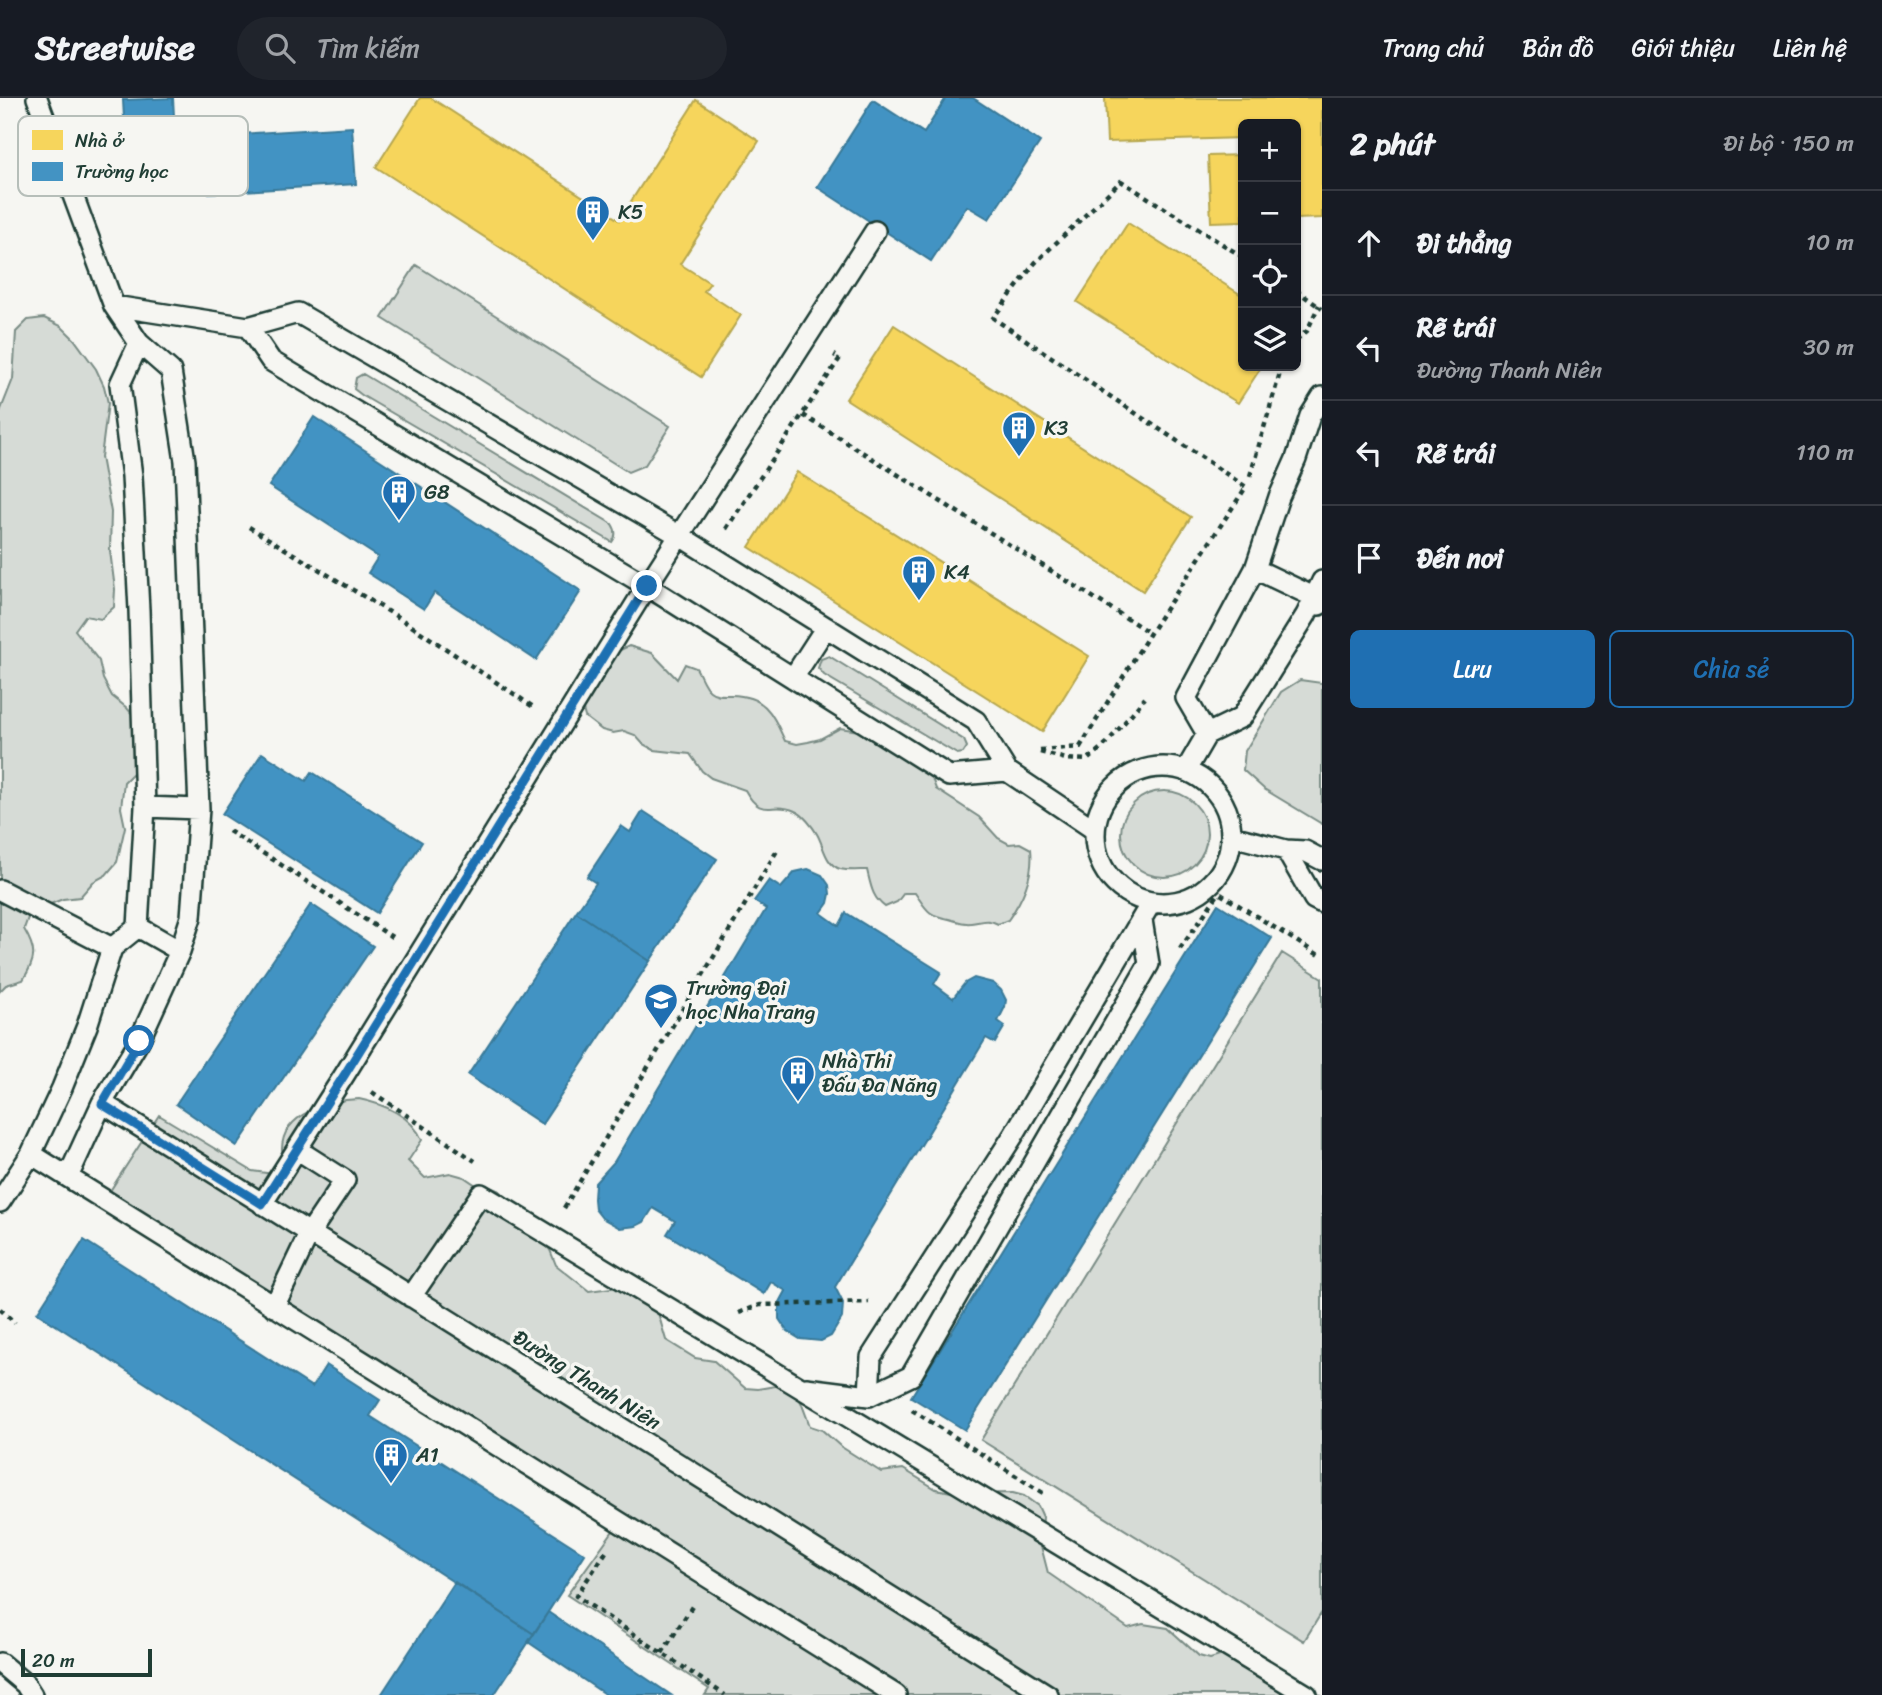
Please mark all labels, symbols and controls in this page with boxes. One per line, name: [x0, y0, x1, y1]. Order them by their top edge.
search box: [237, 17, 727, 80]
text: Streetwise: [35, 19, 195, 77]
text: Tìm kiếm: [317, 25, 420, 71]
text: Trang chủ: [1382, 27, 1484, 69]
text: Bản đồ: [1522, 27, 1593, 69]
text: Giới thiệu: [1631, 27, 1735, 69]
text: Liên hệ: [1773, 27, 1847, 69]
icon: search: [261, 29, 299, 67]
legend: [18, 116, 248, 196]
text: 2 phút: [1350, 117, 1435, 171]
map controls: [1238, 119, 1301, 371]
button: +: [1238, 119, 1301, 182]
text: Đi bộ · 150 m: [1723, 123, 1854, 164]
text: Nhà ở: [75, 124, 126, 157]
text: Trường học: [75, 155, 169, 188]
button: −: [1238, 182, 1301, 245]
building icon: K5: [574, 193, 612, 242]
place label: K5: [618, 193, 644, 231]
text: Đi thẳng: [1417, 220, 1512, 266]
text: 10 m: [1806, 222, 1854, 263]
icon: ahead: [1350, 224, 1388, 262]
button: locate: [1238, 245, 1301, 308]
text: Rẽ trái: [1417, 304, 1495, 350]
button: layers: [1238, 308, 1301, 371]
text: 30 m: [1803, 327, 1854, 368]
icon: left: [1350, 329, 1388, 367]
text: Đường Thanh Niên: [1417, 350, 1602, 391]
building icon: K3: [1000, 409, 1038, 458]
place label: K3: [1044, 409, 1069, 447]
text: Rẽ trái: [1417, 430, 1495, 476]
text: 110 m: [1796, 432, 1854, 473]
icon: left: [1350, 434, 1388, 472]
building icon: G8: [380, 473, 418, 522]
place label: G8: [424, 473, 450, 511]
text: Đến nơi: [1417, 535, 1503, 581]
icon: arrive: [1350, 539, 1388, 577]
building icon: K4: [900, 553, 938, 602]
place label: K4: [944, 553, 970, 591]
route end: [631, 570, 662, 601]
button: Lưu: [1350, 630, 1595, 708]
button: Chia sẻ: [1609, 630, 1854, 708]
place label: Trường Đại học Nha Trang: [685, 969, 816, 1031]
school or university icon: Trường Đại học Nha Trang: [642, 981, 680, 1030]
route start: [123, 1025, 154, 1056]
place label: Nhà Thi Đấu Đa Năng: [822, 1042, 938, 1104]
building icon: Nhà Thi Đấu Đa Năng: [779, 1054, 817, 1103]
street label: Đường Thanh Niên: [505, 1319, 669, 1441]
building icon: A1: [372, 1436, 410, 1485]
place label: A1: [415, 1436, 439, 1474]
text: 20 m: [32, 1644, 75, 1677]
scale bar: [21, 1646, 152, 1678]

